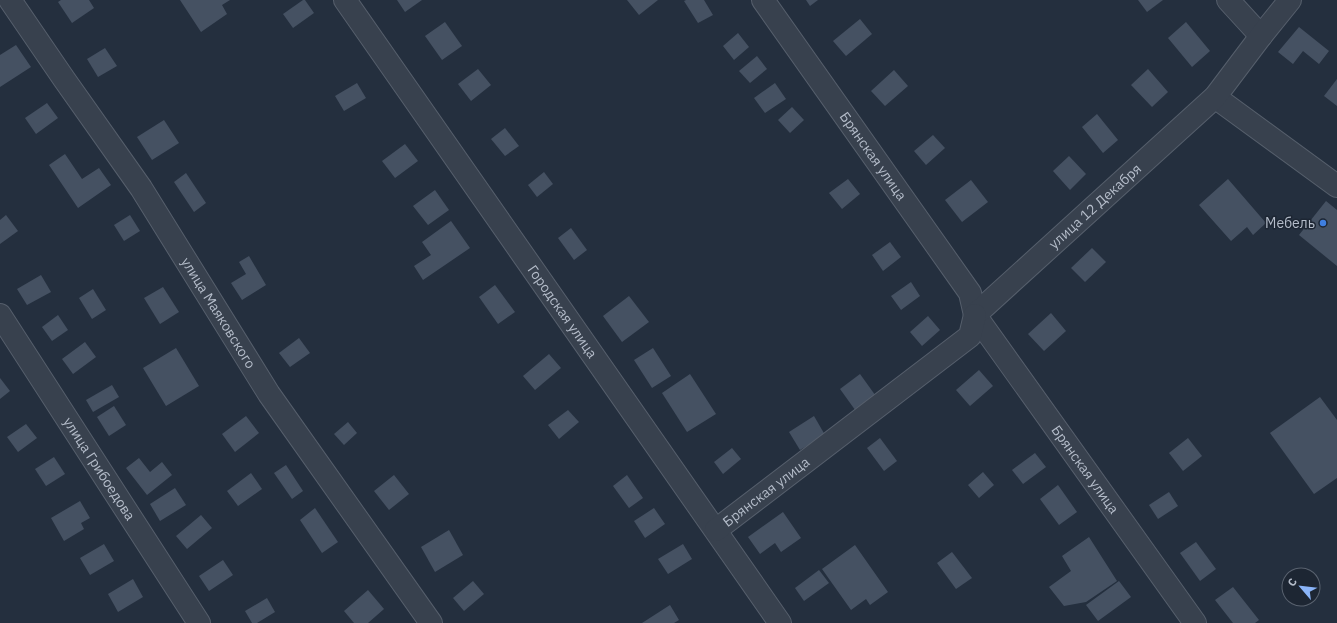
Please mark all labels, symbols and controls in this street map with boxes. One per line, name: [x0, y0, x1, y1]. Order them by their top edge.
street label: Брянская улица: [836, 108, 911, 204]
street label: улица 12 Декабря: [1045, 160, 1145, 253]
place label: Мебель: [1265, 214, 1315, 232]
marker: Мебель: [1318, 218, 1328, 228]
street label: улица Маяковского: [177, 254, 260, 372]
street label: Городская улица: [524, 262, 602, 362]
street label: улица Грибоедова: [59, 414, 140, 524]
street label: Брянская улица: [1048, 422, 1123, 518]
street label: Брянская улица: [719, 453, 813, 531]
north arrow: [1281, 567, 1321, 607]
text: С: [1284, 576, 1300, 589]

